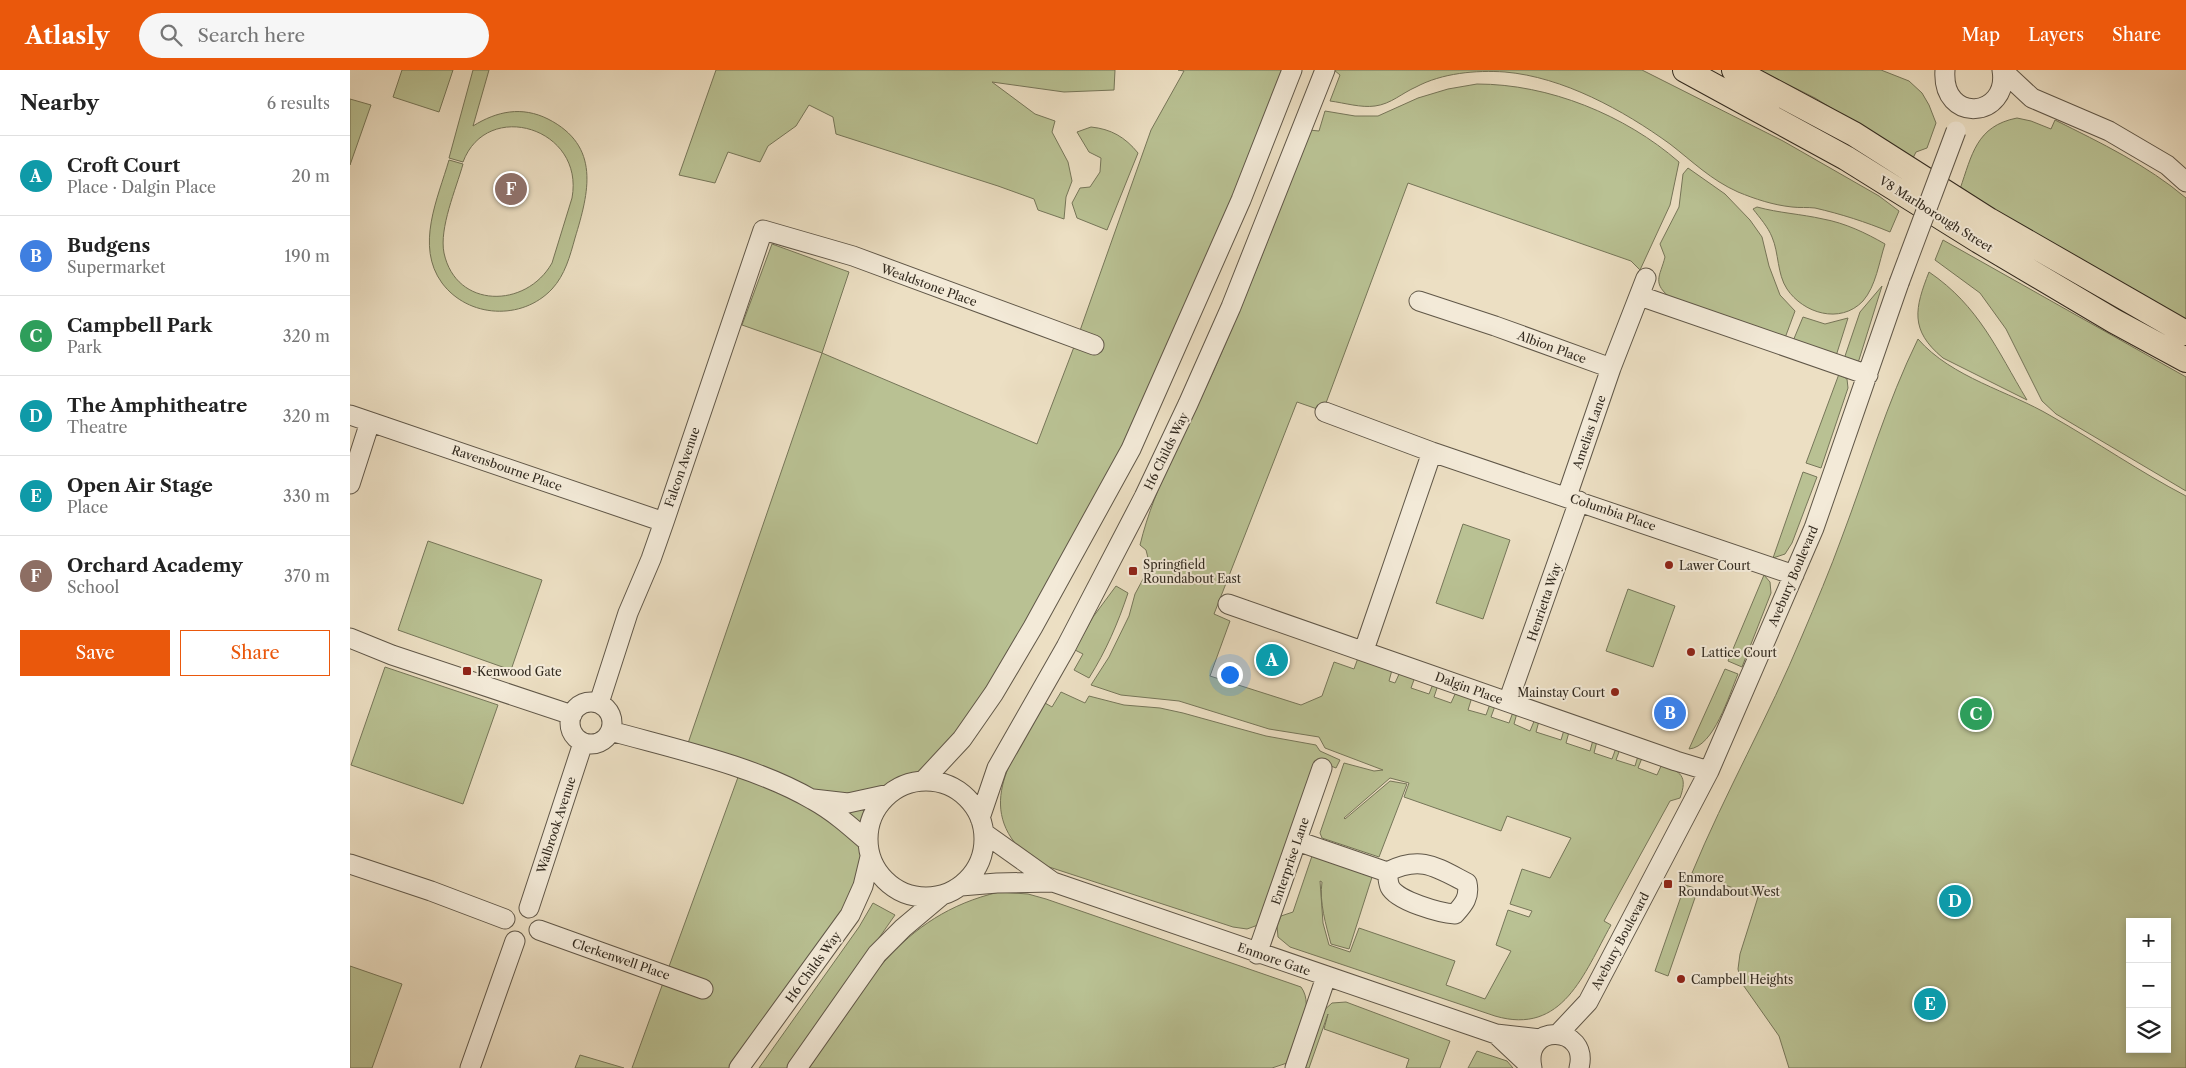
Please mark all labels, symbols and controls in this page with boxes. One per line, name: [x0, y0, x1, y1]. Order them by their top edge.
search box: [139, 13, 489, 58]
text: Atlasly: [25, 21, 109, 50]
icon: search: [157, 21, 185, 49]
text: Search here: [197, 24, 305, 47]
text: Map: [1962, 24, 2000, 46]
text: Layers: [2028, 24, 2084, 46]
text: Share: [2112, 24, 2161, 46]
text: Nearby: [20, 90, 99, 115]
text: 6 results: [267, 93, 330, 113]
text: Croft Court: [67, 154, 180, 177]
text: A: [30, 166, 42, 186]
text: 20 m: [291, 166, 330, 186]
pin: F: [495, 170, 527, 208]
street label: V8 Marlborough Street: [1876, 172, 1996, 256]
text: Place · Dalgin Place: [67, 177, 216, 197]
text: Budgens: [67, 234, 150, 257]
text: B: [30, 246, 42, 266]
text: 190 m: [285, 246, 330, 266]
text: Supermarket: [67, 257, 165, 277]
street label: Wealdstone Place: [878, 260, 979, 309]
text: Campbell Park: [67, 314, 212, 337]
text: C: [30, 326, 42, 346]
text: 320 m: [283, 326, 330, 346]
street label: Albion Place: [1515, 327, 1589, 366]
text: Park: [67, 337, 102, 357]
street label: Amelias Lane: [1569, 393, 1609, 472]
text: The Amphitheatre: [67, 394, 247, 417]
text: D: [29, 406, 43, 426]
text: 320 m: [283, 406, 330, 426]
street label: H6 Childs Way: [1141, 409, 1191, 492]
text: Theatre: [67, 417, 128, 437]
street label: Falcon Avenue: [661, 425, 703, 509]
street label: Ravensbourne Place: [450, 442, 564, 494]
text: Open Air Stage: [67, 474, 213, 497]
text: E: [30, 486, 42, 506]
text: 330 m: [283, 486, 330, 506]
street label: Columbia Place: [1568, 490, 1658, 534]
text: Place: [67, 497, 108, 517]
street label: Avebury Boulevard: [1765, 523, 1821, 630]
text: Orchard Academy: [67, 554, 243, 577]
place label: Springfield Roundabout East: [1143, 557, 1242, 586]
place label: Lawer Court: [1679, 558, 1751, 573]
marker: Lawer Court: [1663, 559, 1675, 571]
street label: Henrietta Way: [1524, 561, 1565, 643]
marker: Springfield Roundabout East: [1127, 565, 1139, 577]
text: F: [31, 566, 41, 586]
text: 370 m: [284, 566, 330, 586]
text: School: [67, 577, 119, 597]
button: Save: [20, 630, 170, 676]
button: Share: [180, 630, 330, 676]
pin: A: [1256, 641, 1288, 679]
place label: Lattice Court: [1701, 645, 1778, 660]
marker: Lattice Court: [1685, 646, 1697, 658]
your location: [1217, 662, 1243, 688]
place label: Kenwood Gate: [477, 664, 562, 679]
marker: Kenwood Gate: [461, 665, 473, 677]
street label: Dalgin Place: [1433, 669, 1505, 707]
place label: Mainstay Court: [1517, 685, 1606, 700]
marker: Mainstay Court: [1609, 686, 1621, 698]
pin: B: [1654, 694, 1686, 732]
pin: C: [1960, 695, 1992, 733]
street label: Walbrook Avenue: [533, 774, 579, 876]
street label: Enterprise Lane: [1268, 815, 1312, 907]
place label: Enmore Roundabout West: [1678, 870, 1781, 899]
marker: Enmore Roundabout West: [1662, 878, 1674, 890]
pin: D: [1939, 882, 1971, 920]
street label: Avebury Boulevard: [1588, 889, 1652, 993]
map controls: [2126, 918, 2171, 1053]
button: +: [2126, 918, 2171, 963]
street label: H6 Childs Way: [782, 928, 844, 1006]
street label: Clerkenwell Place: [570, 935, 672, 983]
street label: Enmore Gate: [1236, 940, 1313, 979]
button: −: [2126, 963, 2171, 1008]
place label: Campbell Heights: [1691, 972, 1793, 987]
marker: Campbell Heights: [1675, 973, 1687, 985]
pin: E: [1914, 985, 1946, 1023]
button: layers: [2126, 1008, 2171, 1053]

